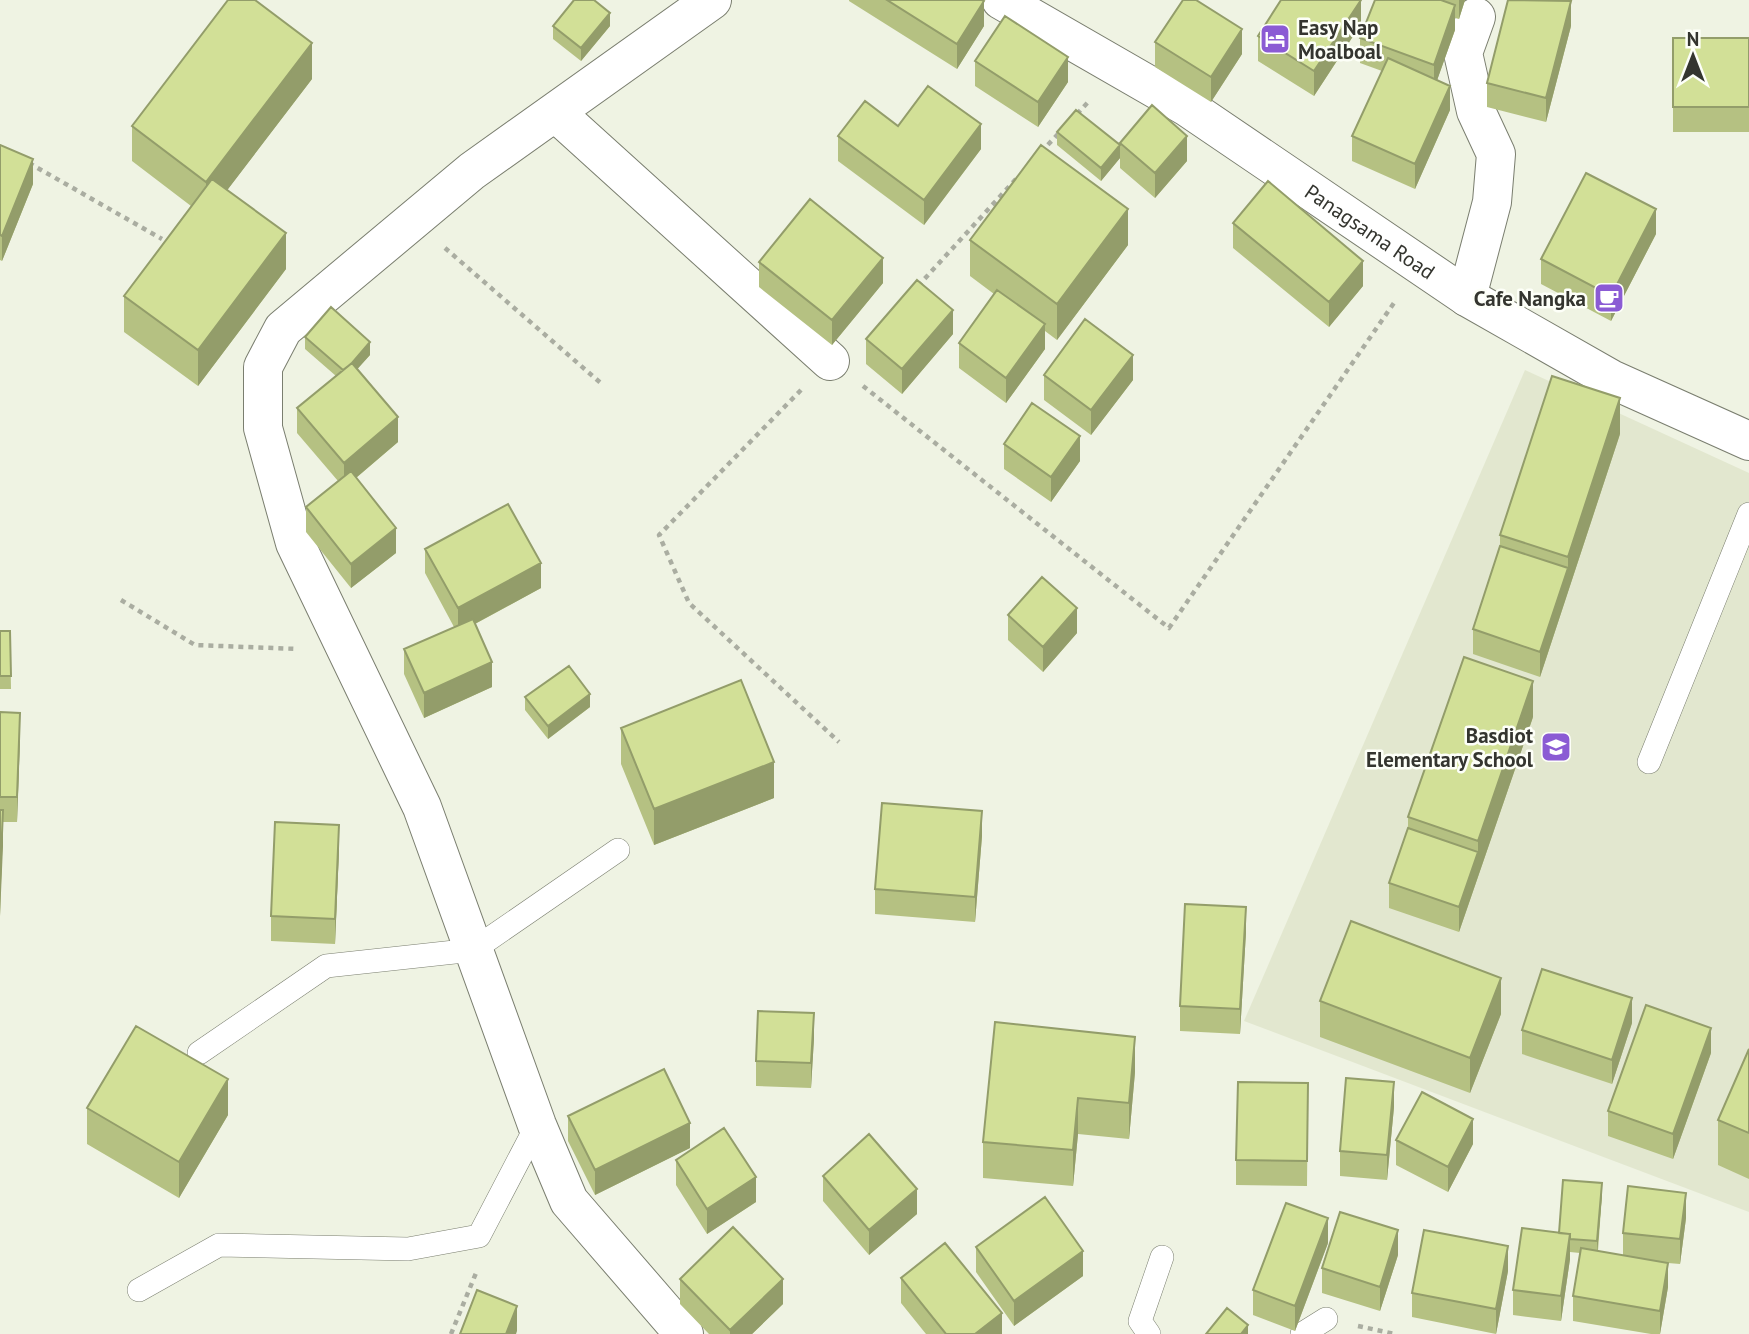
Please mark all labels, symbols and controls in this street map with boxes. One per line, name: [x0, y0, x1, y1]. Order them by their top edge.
place label: Easy Nap Moalboal: [1298, 14, 1383, 65]
north arrow: [1658, 21, 1728, 91]
hotel icon: Easy Nap Moalboal: [1258, 22, 1292, 56]
text: N: [1687, 27, 1699, 51]
street label: Panagsama Road: [1300, 178, 1440, 285]
cafe icon: Cafe Nangka: [1592, 281, 1626, 315]
place label: Cafe Nangka: [1474, 285, 1586, 312]
place label: Basdiot Elementary School: [1366, 722, 1534, 773]
school or university icon: Basdiot Elementary School: [1539, 730, 1573, 764]

